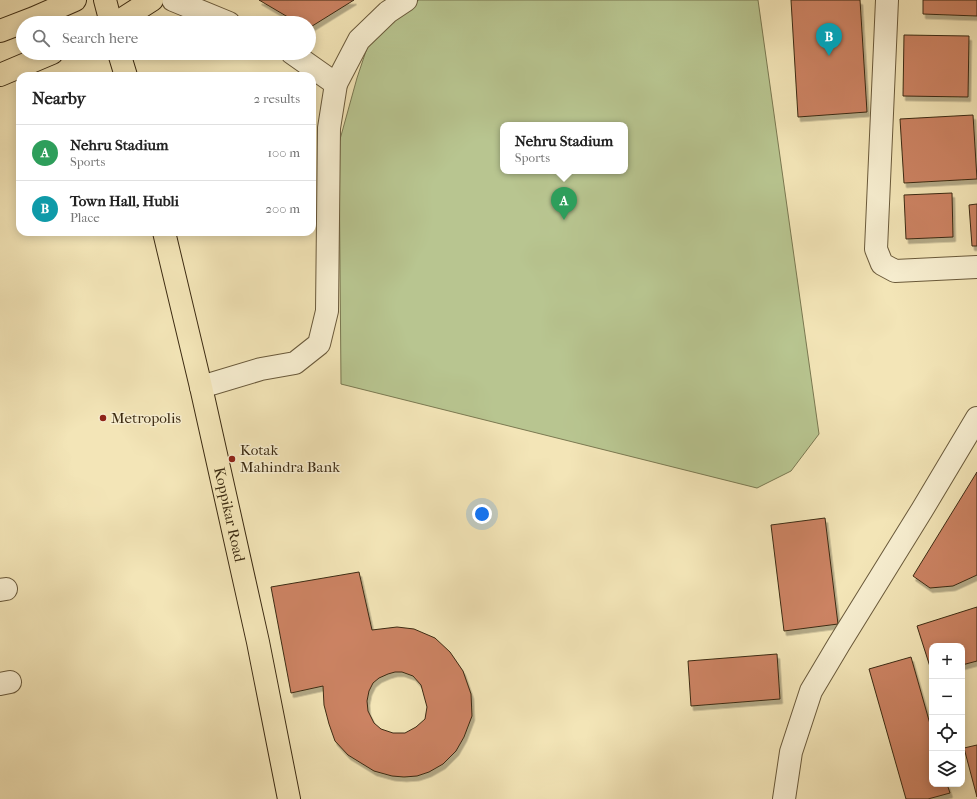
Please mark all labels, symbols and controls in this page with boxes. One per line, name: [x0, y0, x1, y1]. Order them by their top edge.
search box: [16, 16, 316, 60]
pin: B: [816, 23, 842, 56]
icon: search: [30, 27, 52, 49]
text: Search here: [62, 29, 138, 47]
text: Nearby: [32, 88, 86, 108]
text: 2 results: [254, 91, 300, 106]
popup: [500, 122, 628, 174]
text: Nehru Stadium: [515, 132, 613, 150]
text: Nehru Stadium: [70, 136, 169, 154]
text: A: [41, 145, 49, 160]
text: 100 m: [267, 145, 300, 160]
text: Sports: [515, 150, 550, 165]
text: Sports: [70, 154, 105, 169]
pin: A: [551, 187, 577, 220]
text: Town Hall, Hubli: [70, 192, 179, 210]
text: B: [41, 201, 49, 216]
text: 200 m: [265, 201, 300, 216]
text: Place: [70, 210, 100, 225]
place label: Metropolis: [111, 409, 181, 427]
marker: Metropolis: [98, 413, 108, 423]
place label: Kotak Mahindra Bank: [240, 441, 340, 476]
marker: Kotak Mahindra Bank: [227, 454, 237, 464]
street label: Koppikar Road: [210, 465, 249, 564]
your location: [472, 504, 492, 524]
map controls: [929, 643, 965, 787]
button: +: [929, 643, 965, 679]
button: −: [929, 679, 965, 715]
button: locate: [929, 715, 965, 751]
button: layers: [929, 751, 965, 787]

